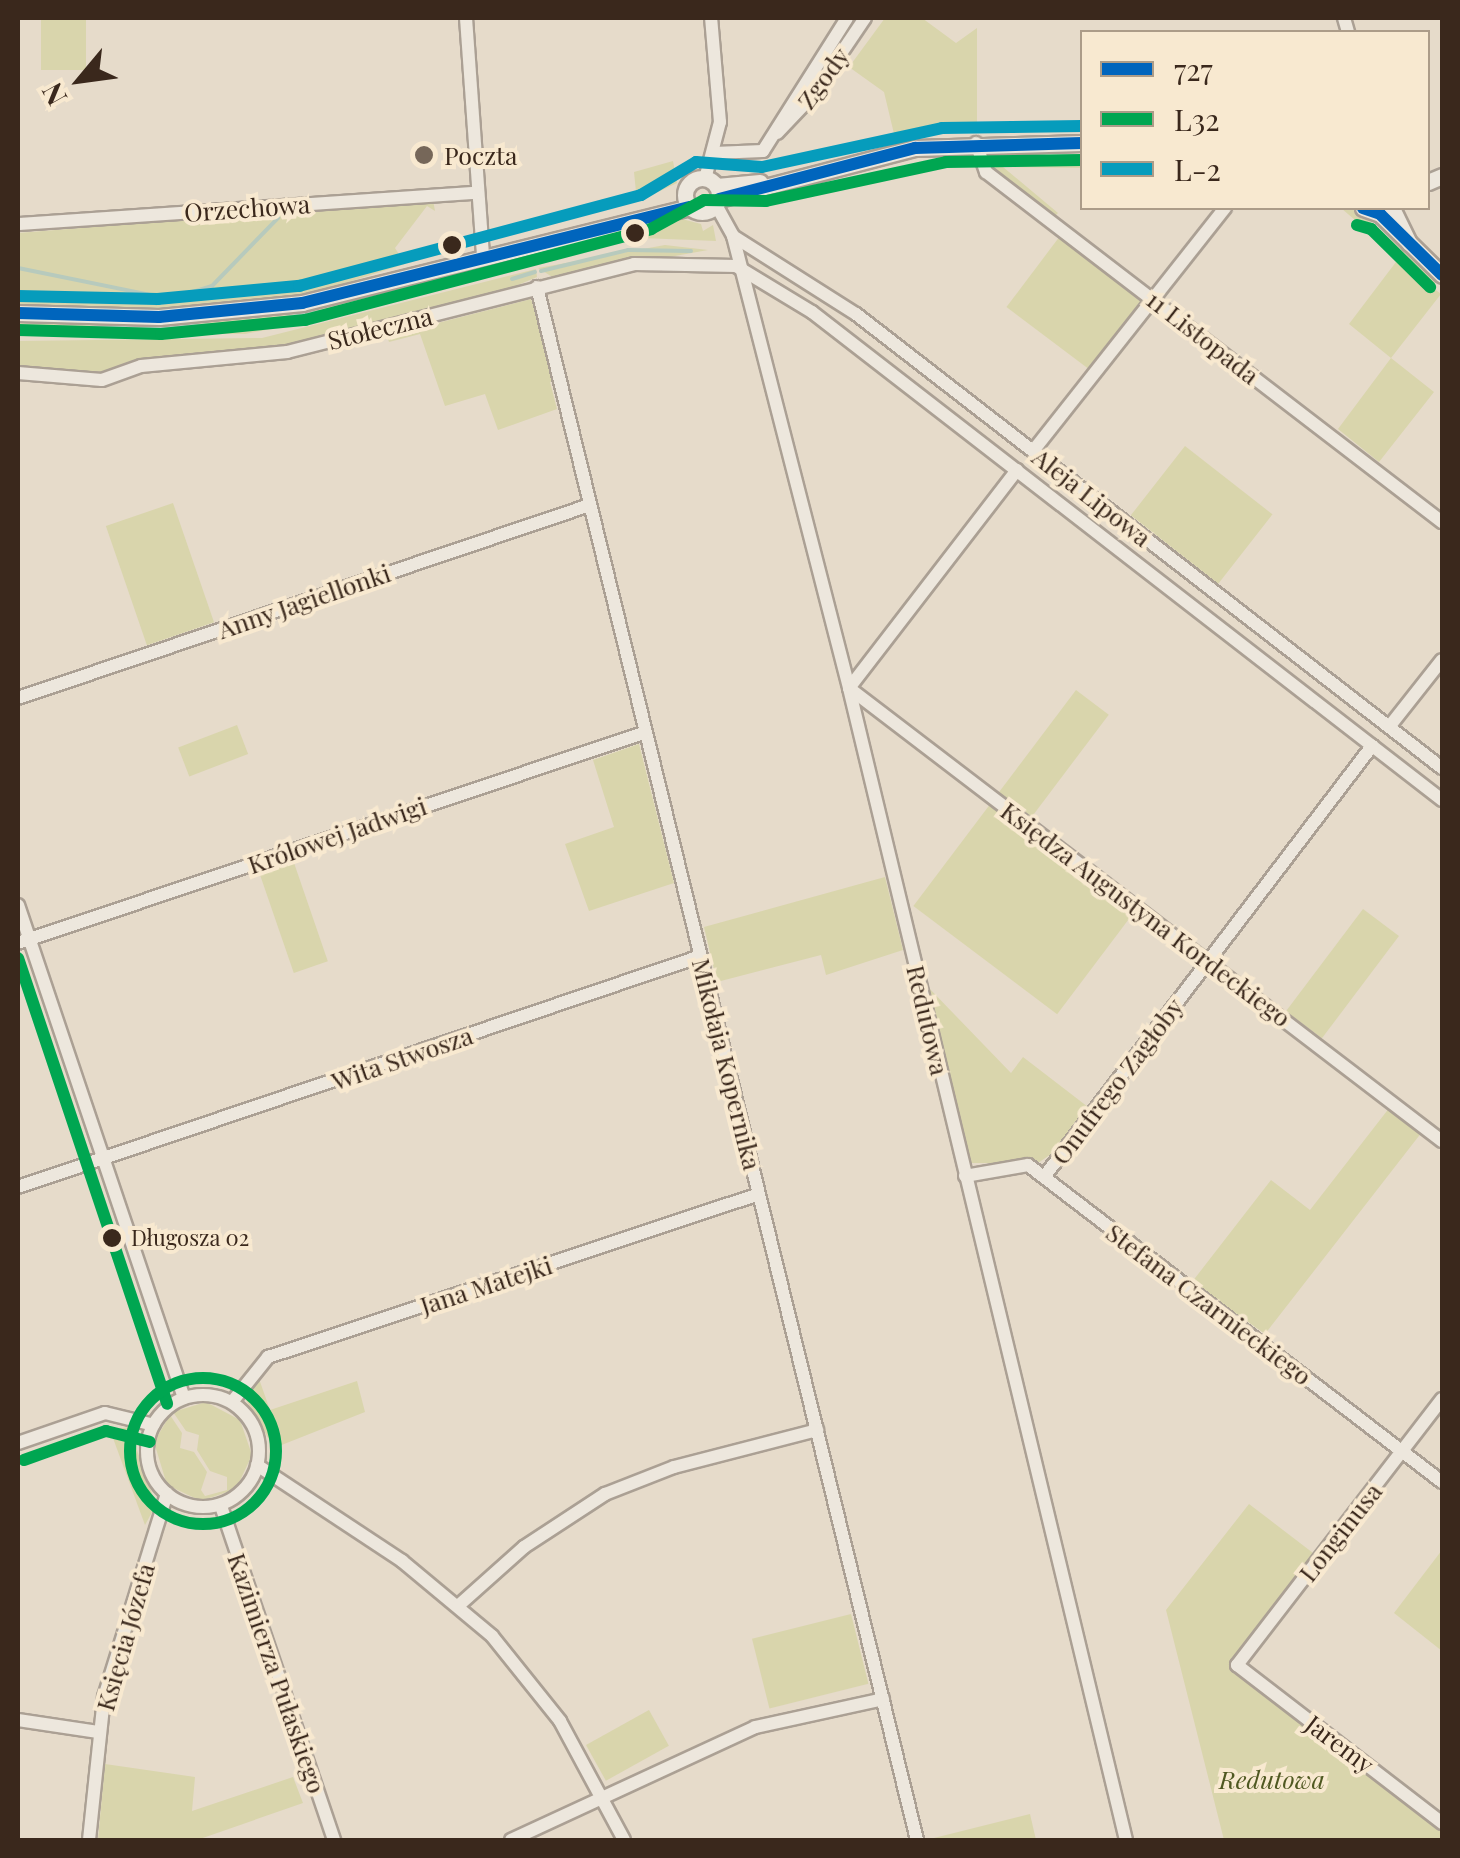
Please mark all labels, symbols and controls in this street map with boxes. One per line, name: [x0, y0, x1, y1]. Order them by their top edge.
north arrow: [30, 30, 130, 130]
legend: [1080, 30, 1430, 210]
street label: Zgody: [791, 41, 855, 115]
text: 727: [1174, 49, 1213, 89]
text: N: [32, 77, 74, 113]
text: L32: [1174, 99, 1220, 139]
place label: Poczta: [444, 140, 517, 170]
marker: Poczta: [413, 144, 435, 166]
text: L-2: [1174, 149, 1221, 189]
street label: Orzechowa: [183, 189, 311, 227]
unlabelled marker: [625, 223, 645, 243]
unlabelled marker: [442, 235, 462, 255]
street label: 11 Listopada: [1141, 284, 1265, 390]
street label: Stołeczna: [325, 301, 435, 355]
street label: Aleja Lipowa: [1027, 441, 1157, 553]
street label: Anny Jagiellonki: [213, 557, 395, 645]
street label: Królowej Jadwigi: [244, 790, 430, 880]
street label: Księdza Augustyna Kordeckiego: [995, 795, 1297, 1033]
street label: Mikołaja Kopernika: [686, 955, 768, 1173]
street label: Redutowa: [901, 962, 955, 1078]
street label: Onufrego Zagłoby: [1045, 992, 1189, 1170]
street label: Wita Stwosza: [327, 1020, 477, 1096]
street label: Stefana Czarnieckiego: [1100, 1217, 1318, 1391]
place label: Długosza 02: [131, 1225, 250, 1251]
marker: Długosza 02: [102, 1228, 122, 1248]
street label: Jana Matejki: [416, 1250, 556, 1320]
street label: Longinusa: [1292, 1477, 1388, 1587]
street label: Kazimierza Pułaskiego: [222, 1549, 332, 1797]
street label: Księcia Józefa: [90, 1560, 160, 1714]
street label: Jaremy: [1300, 1709, 1380, 1779]
park label: Redutowa: [1219, 1764, 1325, 1794]

